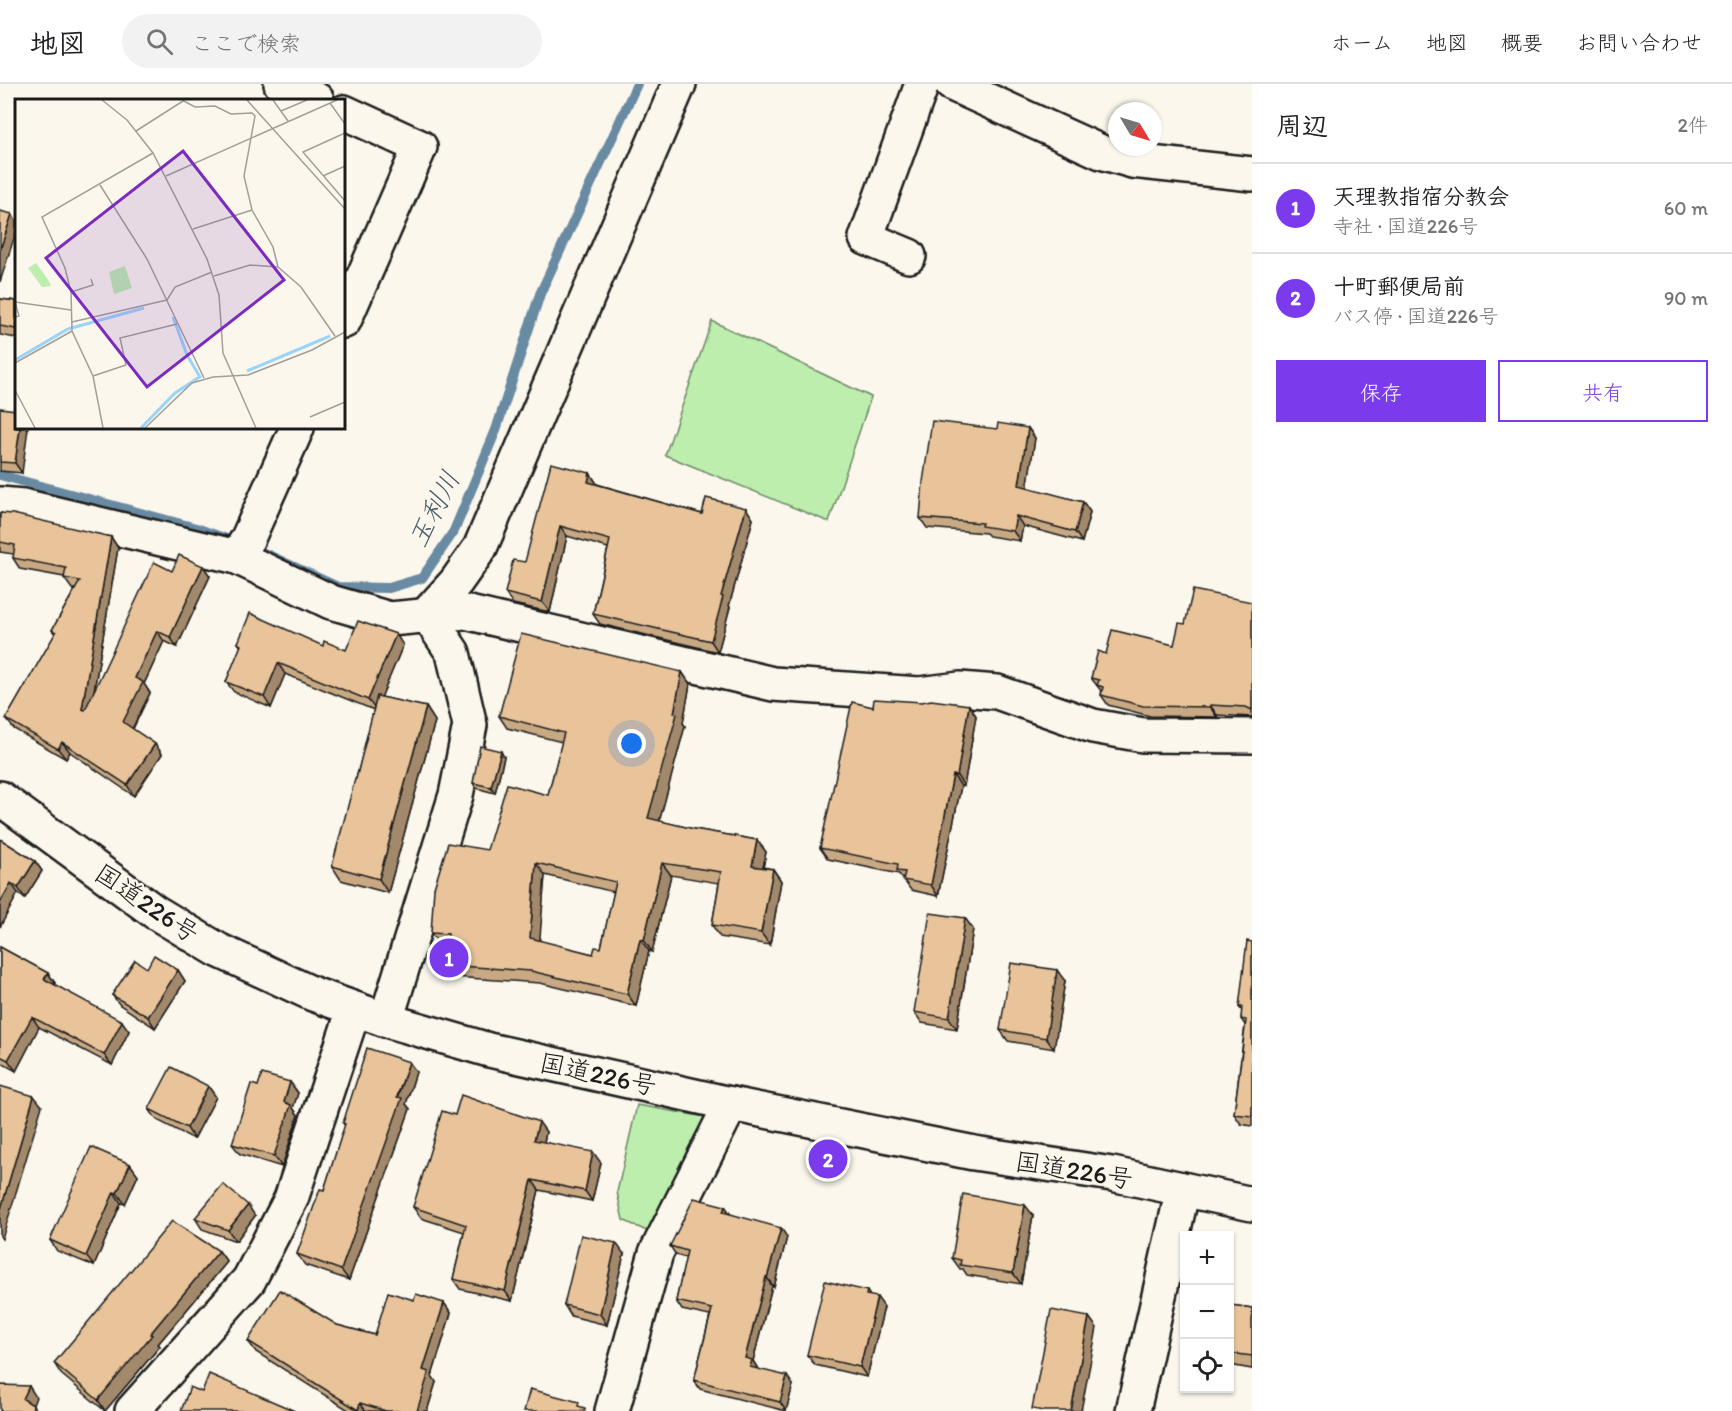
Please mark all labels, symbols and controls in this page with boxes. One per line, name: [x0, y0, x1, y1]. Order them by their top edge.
search box: [122, 14, 542, 68]
icon: search: [143, 25, 176, 58]
text: 地図: [30, 26, 86, 60]
text: ここで検索: [191, 30, 301, 57]
text: ホーム: [1331, 30, 1393, 55]
text: 地図: [1426, 30, 1468, 55]
text: 概要: [1501, 30, 1543, 55]
text: お問い合わせ: [1576, 30, 1702, 55]
inset map: [15, 99, 345, 429]
north arrow: [1108, 102, 1162, 156]
text: 周辺: [1276, 110, 1328, 142]
text: 2件: [1677, 113, 1708, 137]
text: 天理教指宿分教会: [1333, 183, 1509, 210]
text: 1: [1291, 196, 1300, 220]
text: 60 m: [1664, 196, 1708, 220]
text: 寺社 · 国道226号: [1333, 214, 1478, 238]
text: 十町郵便局前: [1333, 273, 1465, 300]
text: 2: [1290, 286, 1301, 310]
text: 90 m: [1664, 286, 1708, 310]
text: バス停 · 国道226号: [1333, 304, 1498, 328]
button: 保存: [1276, 360, 1486, 422]
button: 共有: [1498, 360, 1708, 422]
water label: 玉利川: [400, 465, 467, 552]
your location: [617, 729, 646, 758]
street label: 国道226号: [89, 856, 205, 950]
pin: 1: [430, 936, 468, 980]
street label: 国道226号: [536, 1046, 660, 1102]
pin: 2: [808, 1136, 848, 1182]
street label: 国道226号: [1013, 1145, 1135, 1195]
map controls: [1180, 1231, 1234, 1393]
button: +: [1180, 1231, 1234, 1285]
button: −: [1180, 1285, 1234, 1339]
button: locate: [1180, 1339, 1234, 1393]

